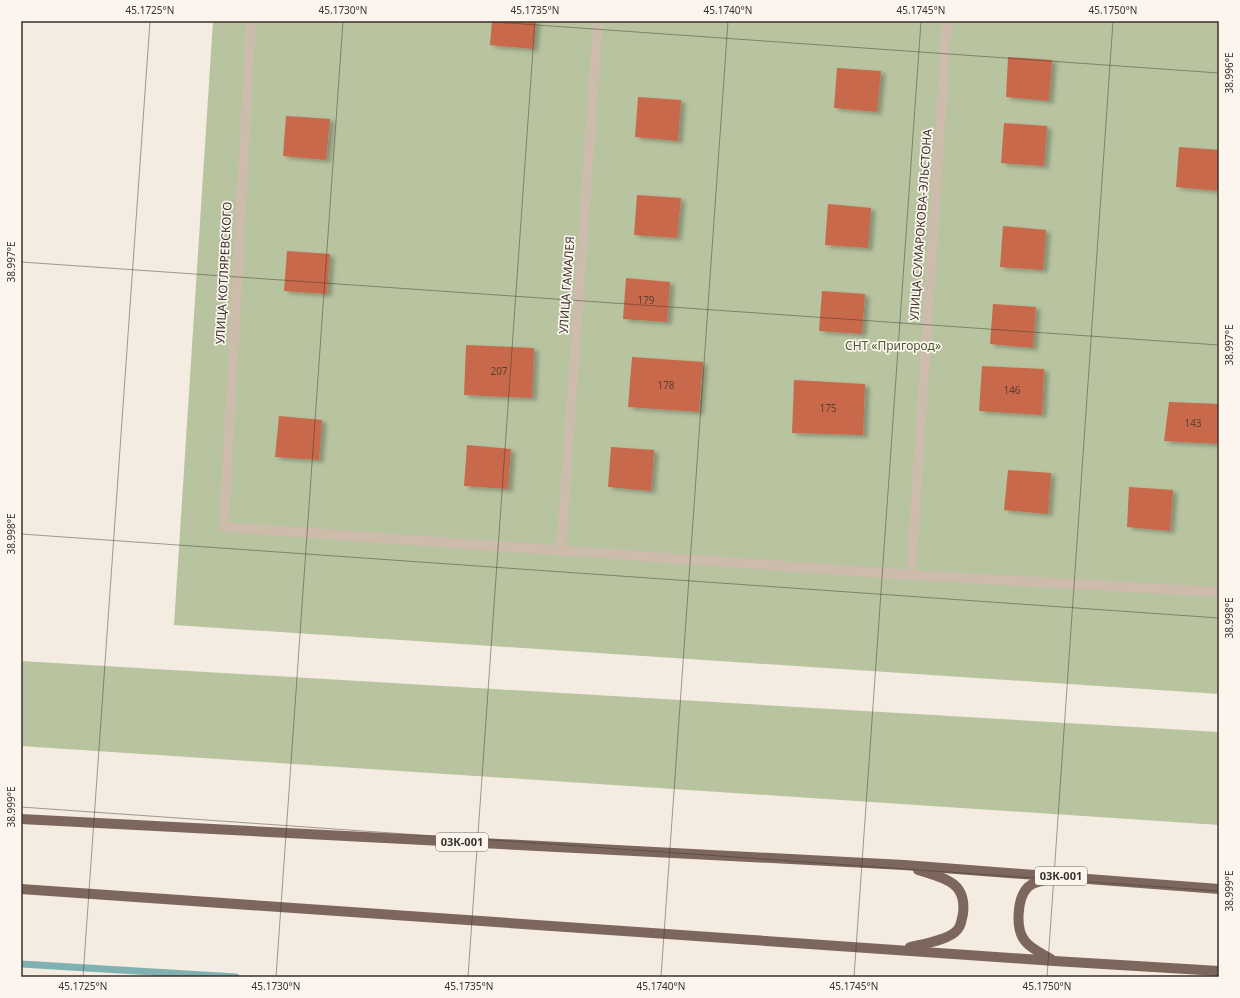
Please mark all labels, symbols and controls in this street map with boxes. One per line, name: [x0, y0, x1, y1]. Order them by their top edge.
text: 45.1725°N: [126, 3, 174, 17]
text: 45.1730°N: [319, 3, 367, 17]
text: 45.1735°N: [511, 3, 559, 17]
text: 45.1740°N: [704, 3, 752, 17]
text: 45.1745°N: [897, 3, 945, 17]
text: 45.1750°N: [1089, 3, 1137, 17]
text: 38.996°E: [1222, 52, 1236, 94]
street label: УЛИЦА СУМАРОКОВА-ЭЛЬСТОНА: [905, 128, 936, 321]
street label: УЛИЦА КОТЛЯРЕВСКОГО: [211, 201, 236, 345]
street label: УЛИЦА ГАМАЛЕЯ: [555, 236, 578, 334]
text: 38.997°E: [4, 241, 18, 283]
house number: 179: [637, 293, 655, 307]
text: 38.997°E: [1222, 324, 1236, 366]
park label: СНТ «Пригород»: [845, 337, 941, 354]
house number: 207: [490, 364, 508, 378]
house number: 178: [657, 378, 675, 392]
house number: 146: [1003, 383, 1021, 397]
house number: 175: [819, 401, 837, 415]
house number: 143: [1184, 416, 1202, 430]
text: 38.998°E: [4, 513, 18, 555]
text: 38.998°E: [1222, 597, 1236, 639]
text: 38.999°E: [4, 786, 18, 828]
road number: 03К-001: [436, 833, 488, 851]
road number: 03К-001: [1035, 867, 1087, 885]
text: 38.999°E: [1222, 870, 1236, 912]
text: 45.1725°N: [59, 979, 107, 993]
text: 45.1730°N: [252, 979, 300, 993]
text: 45.1735°N: [445, 979, 493, 993]
text: 45.1740°N: [637, 979, 685, 993]
text: 45.1745°N: [830, 979, 878, 993]
text: 45.1750°N: [1023, 979, 1071, 993]

